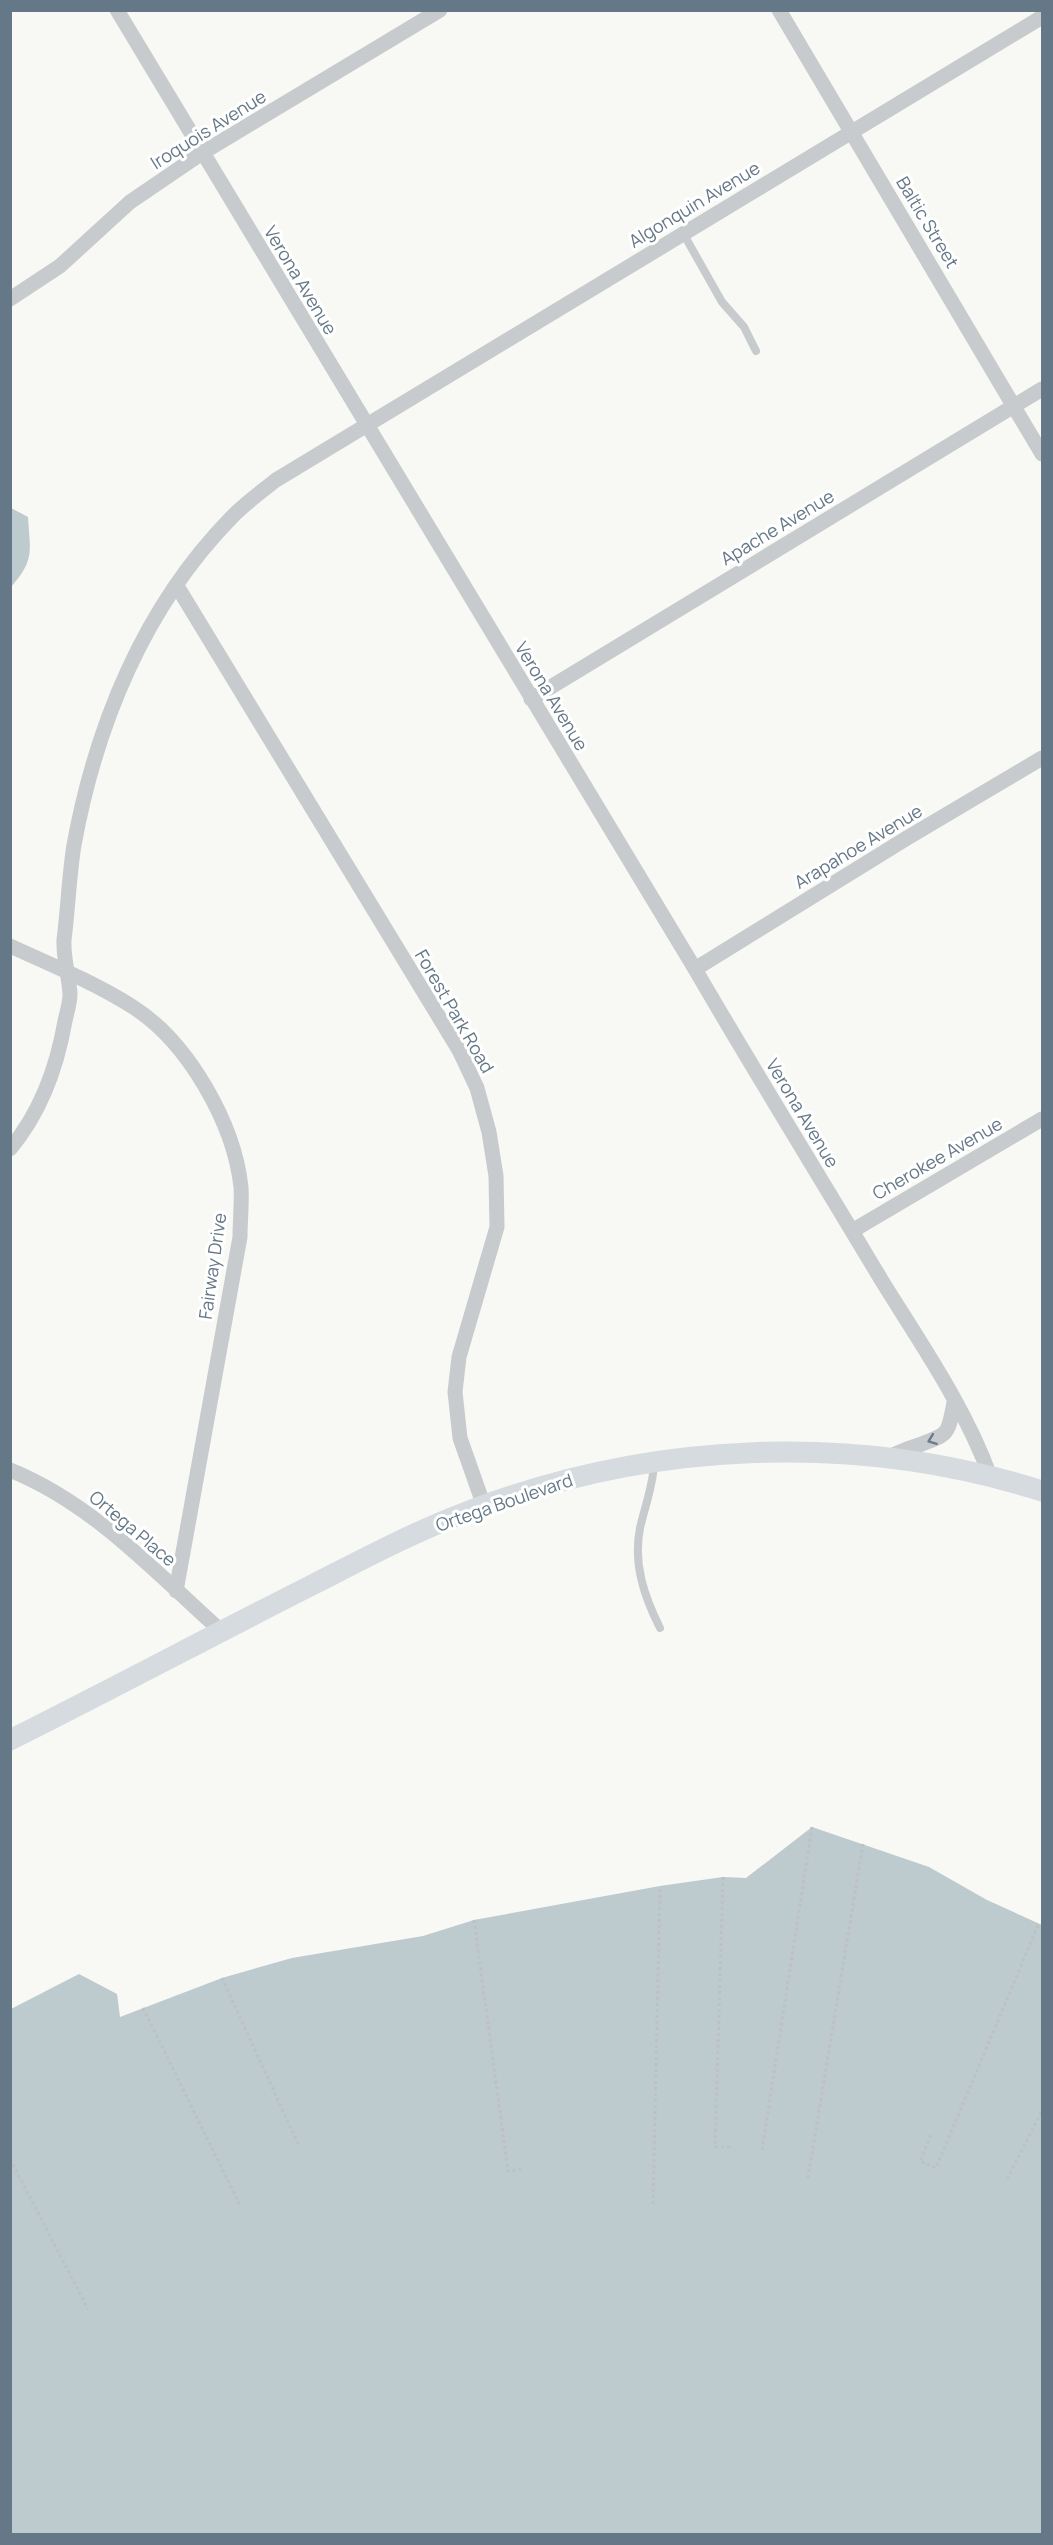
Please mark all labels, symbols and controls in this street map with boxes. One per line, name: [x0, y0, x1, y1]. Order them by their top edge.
street label: Iroquois Avenue: [146, 84, 270, 174]
street label: Algonquin Avenue: [624, 155, 764, 253]
street label: Baltic Street: [891, 172, 965, 272]
street label: Verona Avenue: [259, 221, 343, 339]
street label: Apache Avenue: [716, 484, 838, 570]
street label: Verona Avenue: [510, 637, 594, 755]
street label: Arapahoe Avenue: [790, 798, 926, 894]
street label: Forest Park Road: [410, 945, 500, 1077]
street label: Verona Avenue: [761, 1054, 845, 1172]
street label: Cherokee Avenue: [868, 1111, 1006, 1205]
street label: Fairway Drive: [193, 1211, 231, 1321]
one-way arrow: [927, 1433, 938, 1445]
street label: Ortega Boulevard: [432, 1467, 576, 1537]
street label: Ortega Place: [85, 1485, 181, 1571]

